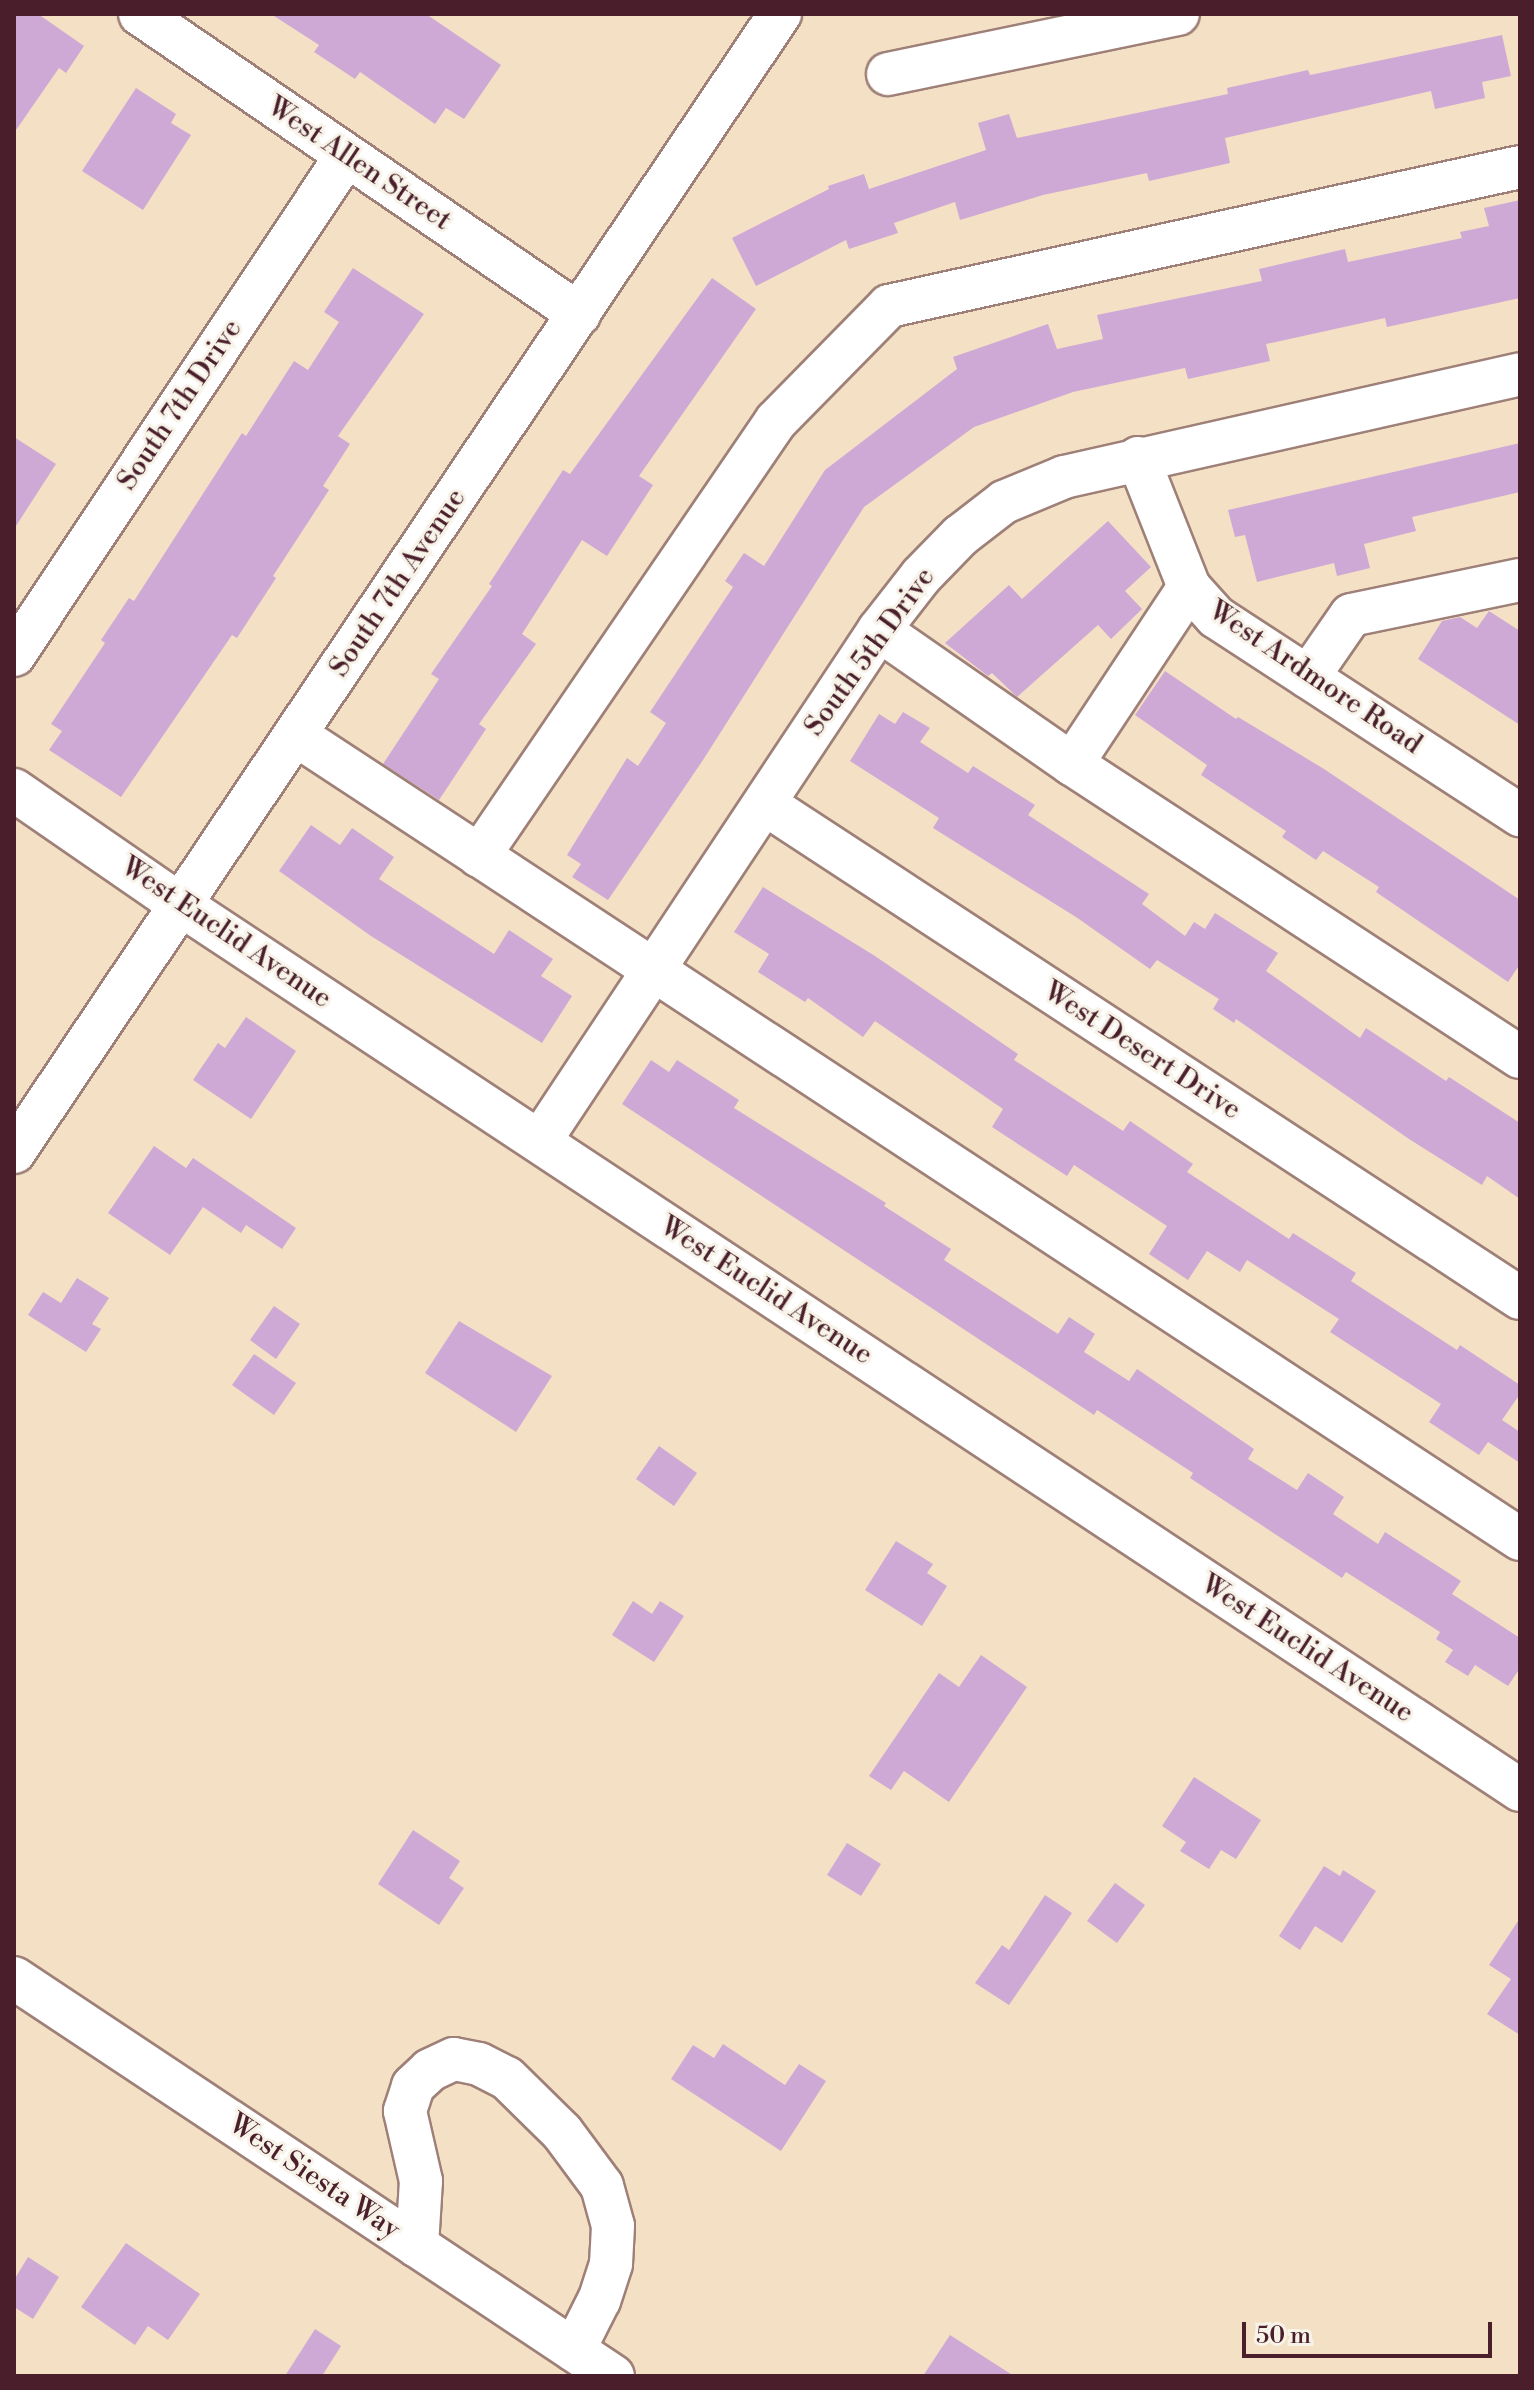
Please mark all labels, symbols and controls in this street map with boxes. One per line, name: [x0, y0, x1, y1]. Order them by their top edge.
street label: West Allen Street: [261, 90, 457, 238]
street label: South 7th Drive: [111, 313, 249, 497]
street label: South 7th Avenue: [323, 483, 473, 683]
street label: South 5th Drive: [798, 561, 942, 743]
street label: West Ardmore Road: [1202, 594, 1428, 762]
street label: West Euclid Avenue: [114, 850, 338, 1016]
street label: West Desert Drive: [1037, 975, 1247, 1127]
street label: West Euclid Avenue: [653, 1210, 879, 1372]
street label: West Euclid Avenue: [1194, 1568, 1420, 1730]
street label: West Siesta Way: [222, 2107, 406, 2247]
scale bar: [1246, 2306, 1496, 2356]
text: 50 m: [1256, 2321, 1311, 2351]

